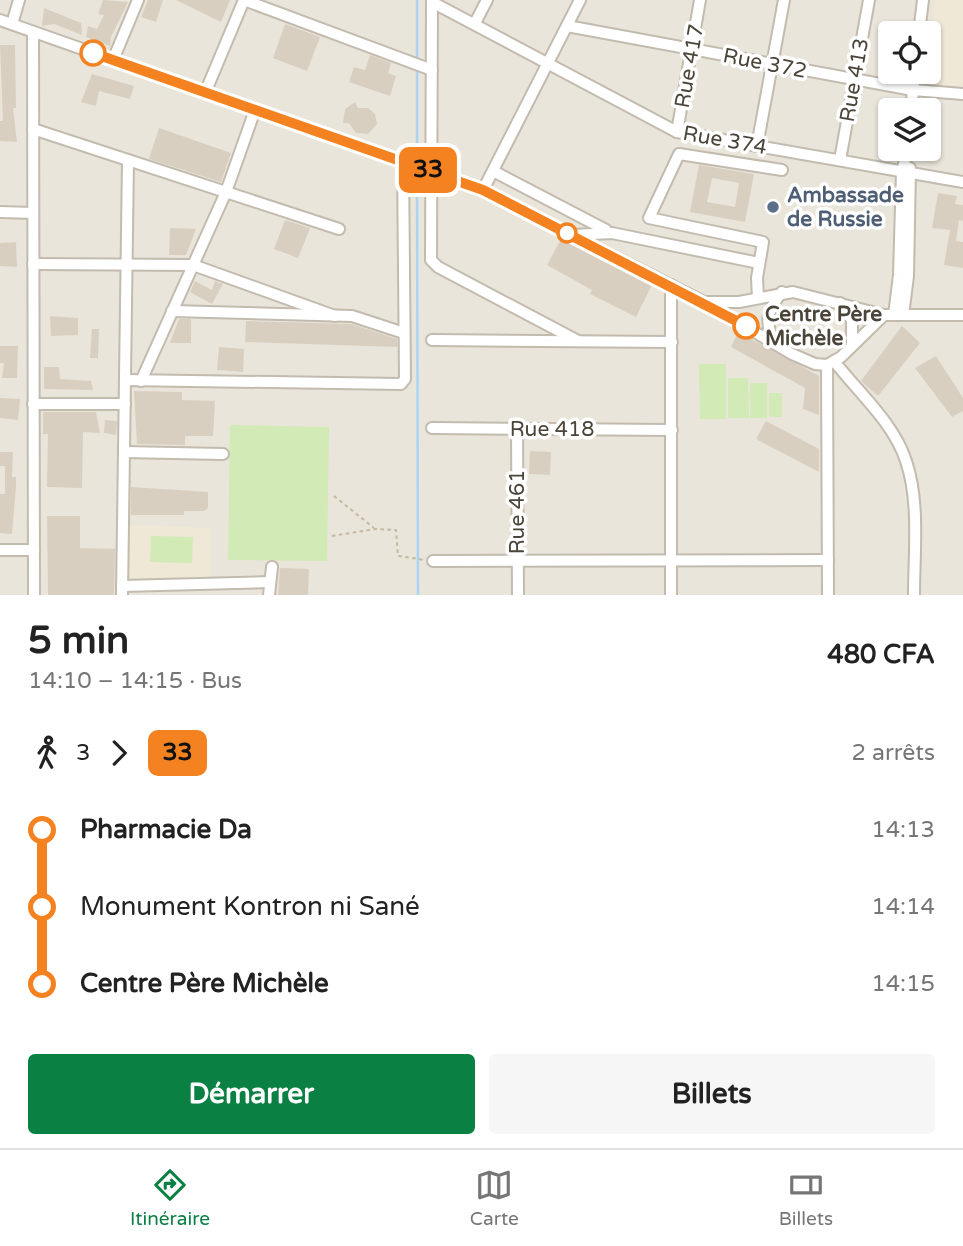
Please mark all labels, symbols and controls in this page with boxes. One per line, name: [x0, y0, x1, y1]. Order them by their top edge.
map controls: [878, 21, 941, 161]
button: locate: [878, 21, 941, 84]
street label: Rue 417: [670, 22, 709, 110]
street label: Rue 413: [835, 36, 874, 124]
unlabelled marker: [80, 40, 106, 66]
street label: Rue 372: [721, 43, 809, 84]
button: layers: [878, 98, 941, 161]
street label: Rue 374: [681, 121, 769, 160]
line badge: 33: [396, 147, 460, 193]
text: 33: [413, 155, 443, 184]
place label: Ambassade de Russie: [787, 183, 904, 232]
marker: Ambassade de Russie: [765, 199, 781, 215]
unlabelled marker: [557, 223, 577, 243]
place label: Centre Père Michèle: [765, 302, 882, 351]
marker: Centre Père Michèle: [733, 313, 759, 339]
street label: Rue 418: [510, 417, 594, 442]
street label: Rue 461: [505, 470, 530, 554]
text: 5 min: [28, 618, 129, 664]
text: 480 CFA: [827, 639, 935, 670]
text: 14:10 – 14:15 · Bus: [28, 667, 242, 695]
icon: walk: [28, 734, 66, 772]
icon: forward: [100, 734, 138, 772]
text: 33: [162, 738, 193, 767]
text: 3: [76, 739, 90, 767]
text: 2 arrêts: [852, 739, 935, 767]
text: Pharmacie Da: [80, 814, 252, 845]
text: 14:13: [871, 816, 935, 844]
text: Monument Kontron ni Sané: [80, 891, 420, 922]
text: 14:14: [871, 893, 935, 921]
text: Centre Père Michèle: [80, 968, 329, 999]
text: 14:15: [871, 970, 935, 998]
button: Démarrer: [28, 1054, 475, 1134]
button: Billets: [489, 1054, 935, 1134]
tab: Itinéraire: [130, 1166, 210, 1230]
tab: Carte: [470, 1166, 519, 1230]
tab: Billets: [779, 1166, 833, 1230]

